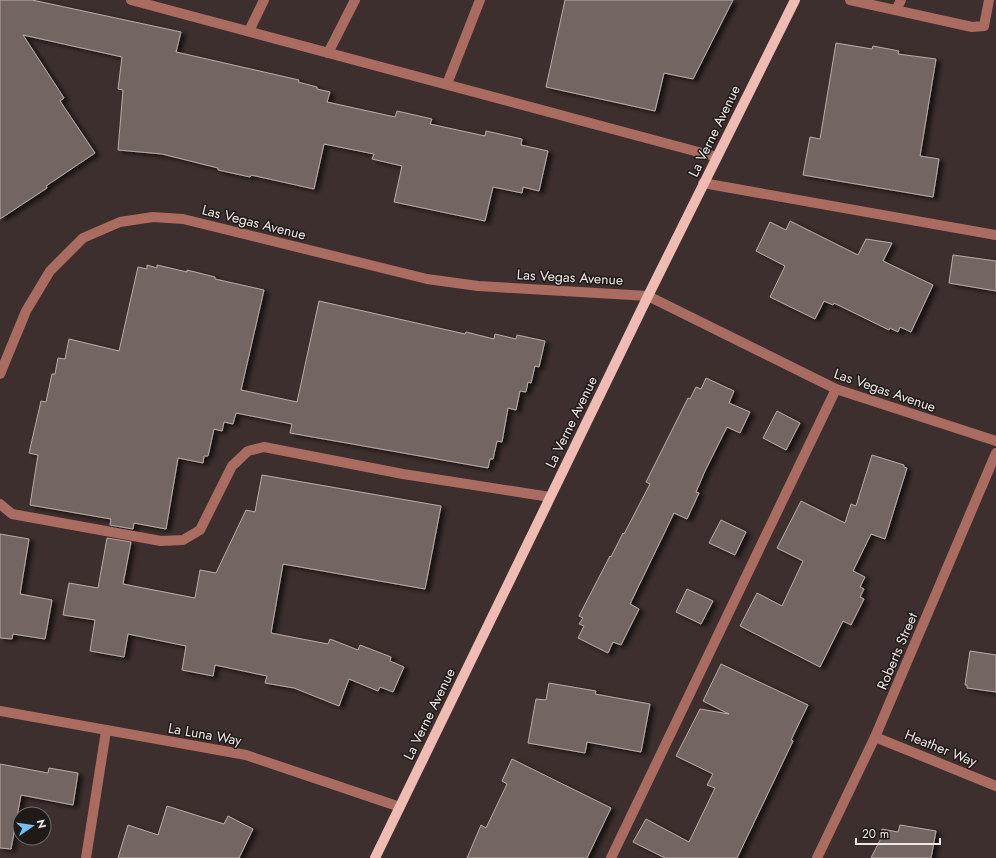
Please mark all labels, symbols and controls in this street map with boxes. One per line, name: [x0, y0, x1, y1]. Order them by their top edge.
street label: La Verne Avenue: [683, 82, 745, 180]
street label: Las Vegas Avenue: [200, 199, 308, 245]
street label: Las Vegas Avenue: [516, 264, 624, 290]
street label: Las Vegas Avenue: [831, 363, 939, 417]
street label: La Verne Avenue: [540, 373, 602, 471]
street label: Roberts Street: [872, 609, 922, 693]
street label: La Verne Avenue: [398, 665, 460, 763]
street label: La Luna Way: [167, 718, 244, 750]
street label: Heather Way: [902, 724, 981, 772]
north arrow: [12, 806, 52, 846]
text: N: [33, 818, 51, 830]
scale bar: [856, 820, 940, 846]
text: 20 m: [862, 825, 889, 843]

